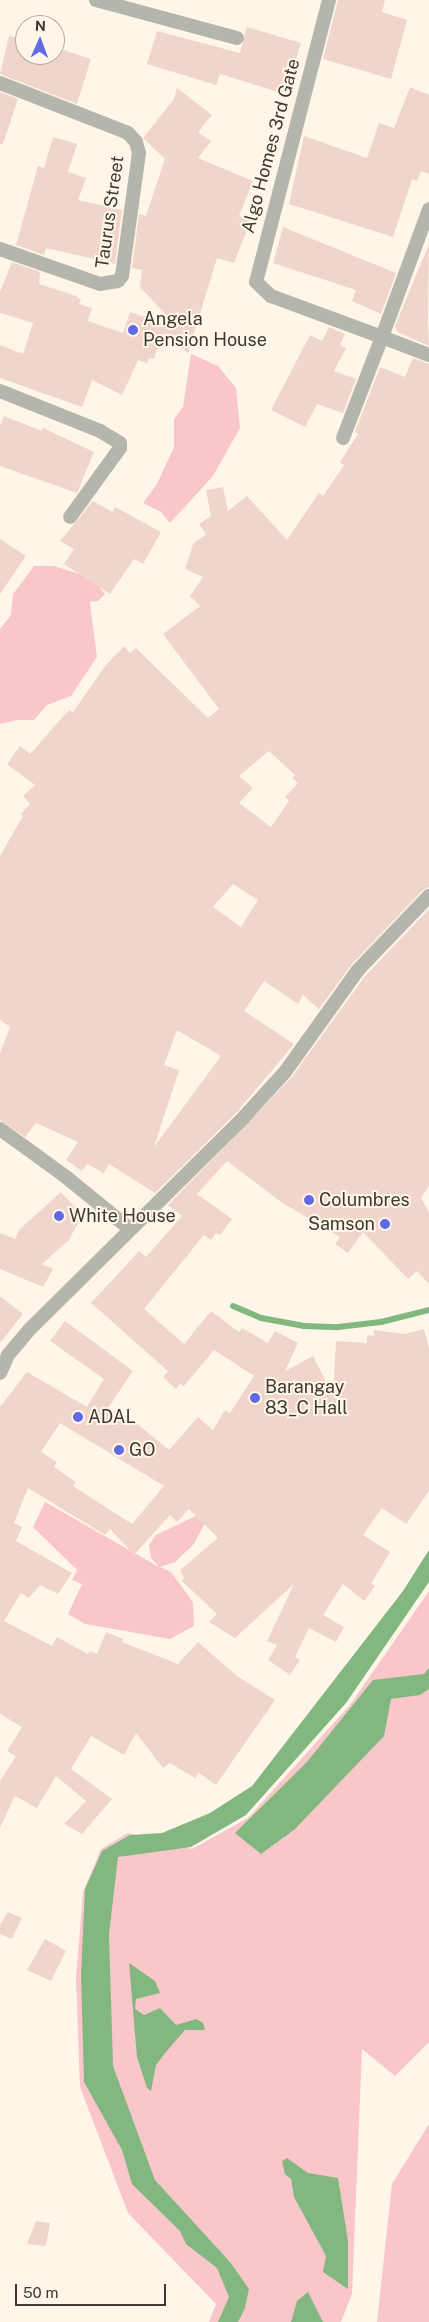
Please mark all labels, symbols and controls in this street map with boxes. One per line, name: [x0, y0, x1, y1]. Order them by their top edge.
north arrow: [15, 15, 65, 65]
text: N: [35, 18, 46, 34]
street label: Algo Homes 3rd Gate: [237, 56, 305, 236]
street label: Taurus Street: [91, 154, 129, 270]
place label: Angela Pension House: [143, 309, 267, 352]
marker: Angela Pension House: [127, 324, 139, 336]
place label: Columbres: [319, 1189, 410, 1211]
marker: Columbres: [303, 1194, 315, 1206]
place label: White House: [69, 1205, 176, 1227]
marker: White House: [53, 1210, 65, 1222]
place label: Samson: [308, 1213, 375, 1235]
marker: Samson: [379, 1218, 391, 1230]
place label: Barangay 83_C Hall: [265, 1377, 348, 1420]
marker: Barangay 83_C Hall: [249, 1392, 261, 1404]
place label: ADAL: [88, 1406, 136, 1428]
marker: ADAL: [72, 1411, 84, 1423]
place label: GO: [129, 1439, 155, 1461]
marker: GO: [113, 1444, 125, 1456]
scale bar: [18, 2274, 169, 2306]
text: 50 m: [23, 2284, 58, 2301]

